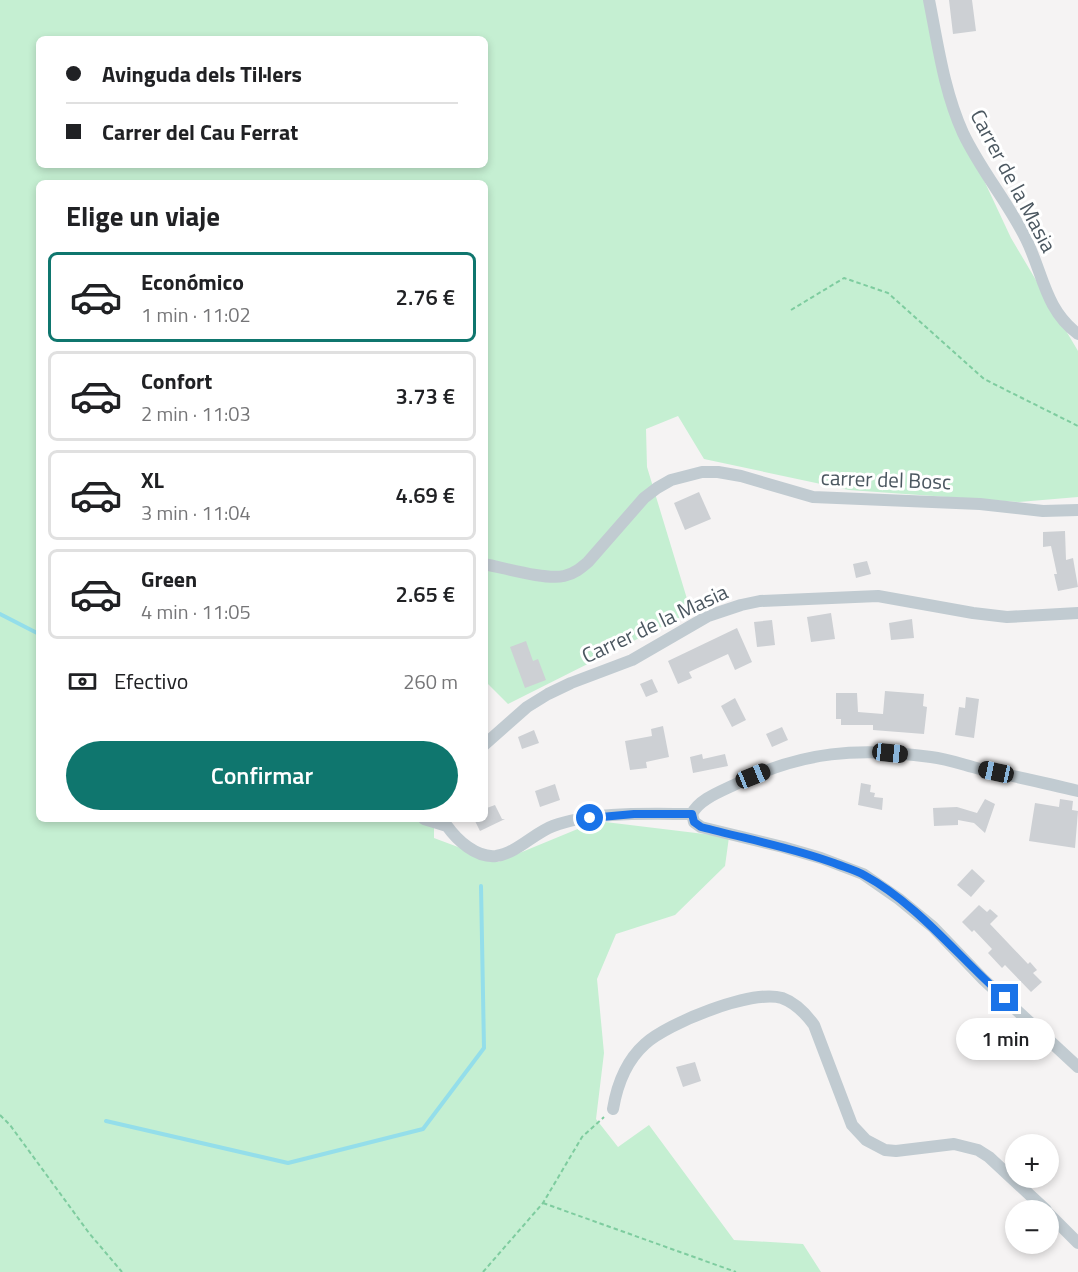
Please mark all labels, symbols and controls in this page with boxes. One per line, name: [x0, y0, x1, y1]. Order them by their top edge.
text: Avinguda dels Til·lers: [102, 57, 302, 91]
street label: Carrer de la Masia: [963, 103, 1065, 258]
text: Carrer del Cau Ferrat: [102, 115, 298, 149]
text: Elige un viaje: [66, 195, 220, 236]
text: Económico: [141, 265, 244, 299]
icon: car: [69, 270, 123, 324]
text: 2.76 €: [396, 280, 455, 314]
text: 1 min · 11:02: [141, 299, 251, 330]
text: Confort: [141, 364, 212, 398]
icon: car: [69, 369, 123, 423]
text: 3.73 €: [396, 379, 455, 413]
text: 2 min · 11:03: [141, 398, 251, 429]
street label: carrer del Bosc: [820, 461, 952, 497]
text: XL: [141, 463, 164, 497]
icon: car: [69, 468, 123, 522]
text: 4.69 €: [396, 478, 455, 512]
text: 3 min · 11:04: [141, 497, 251, 528]
text: Green: [141, 562, 197, 596]
icon: car: [69, 567, 123, 621]
street label: Carrer de la Masia: [576, 575, 733, 671]
text: 2.65 €: [396, 577, 455, 611]
text: 4 min · 11:05: [141, 596, 251, 627]
text: Efectivo: [114, 664, 188, 698]
icon: cash: [66, 665, 99, 698]
text: 260 m: [403, 666, 458, 697]
button: Confirmar: [66, 741, 458, 810]
car: [871, 742, 909, 764]
car: [977, 759, 1015, 785]
car: [733, 761, 773, 791]
route start: [576, 804, 603, 831]
route end: [991, 984, 1018, 1011]
callout: 1 min: [956, 1019, 1054, 1061]
text: 1 min: [981, 1023, 1030, 1054]
map controls: [1005, 1134, 1059, 1254]
button: +: [1005, 1134, 1059, 1188]
button: −: [1005, 1200, 1059, 1254]

